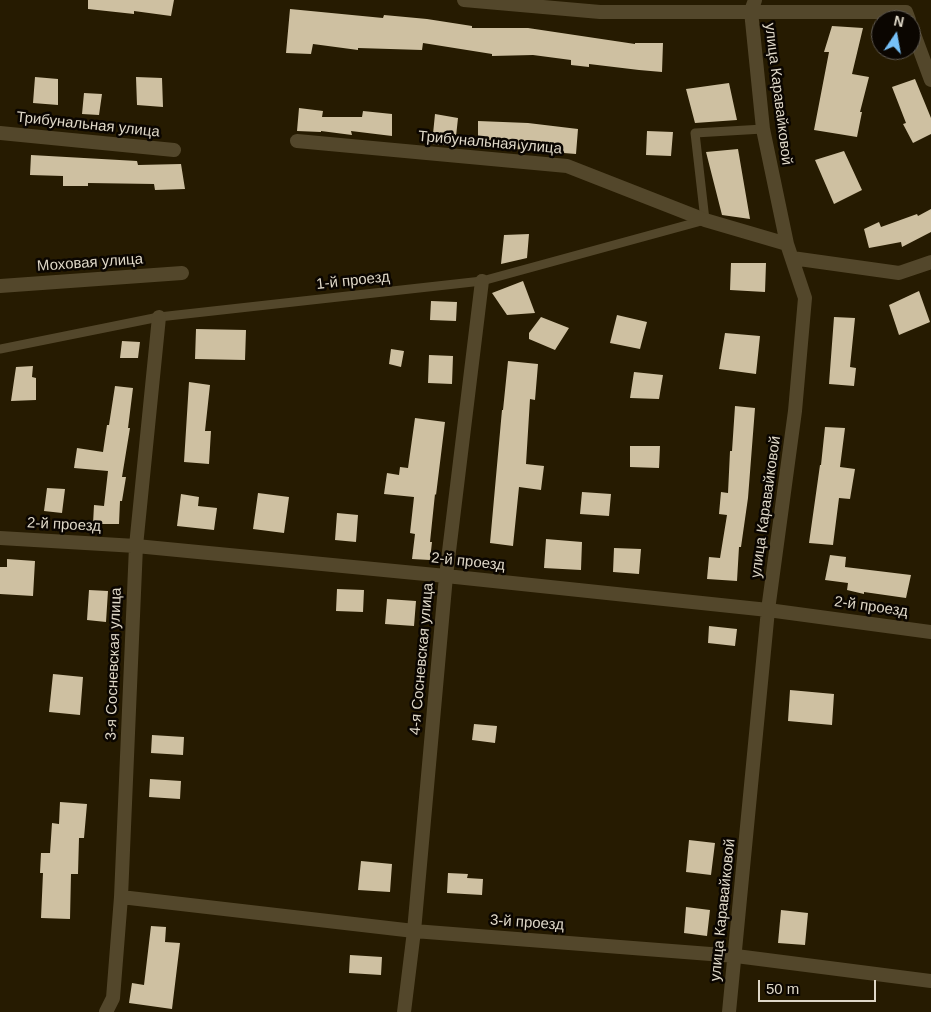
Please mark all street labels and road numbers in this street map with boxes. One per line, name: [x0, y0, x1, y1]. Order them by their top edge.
street label: улица Каравайковой: [760, 22, 796, 166]
street label: Трибунальная улица: [15, 109, 161, 141]
street label: Трибунальная улица: [417, 128, 563, 158]
street label: Моховая улица: [36, 250, 144, 276]
street label: 1-й проезд: [315, 268, 391, 294]
street label: улица Каравайковой: [747, 435, 785, 579]
street label: 2-й проезд: [27, 514, 101, 536]
street label: 2-й проезд: [430, 549, 506, 575]
street label: 4-я Сосневская улица: [406, 582, 438, 736]
street label: 3-я Сосневская улица: [102, 587, 126, 741]
street label: 2-й проезд: [833, 593, 909, 621]
street label: улица Каравайковой: [707, 838, 739, 982]
street label: 3-й проезд: [489, 911, 565, 935]

